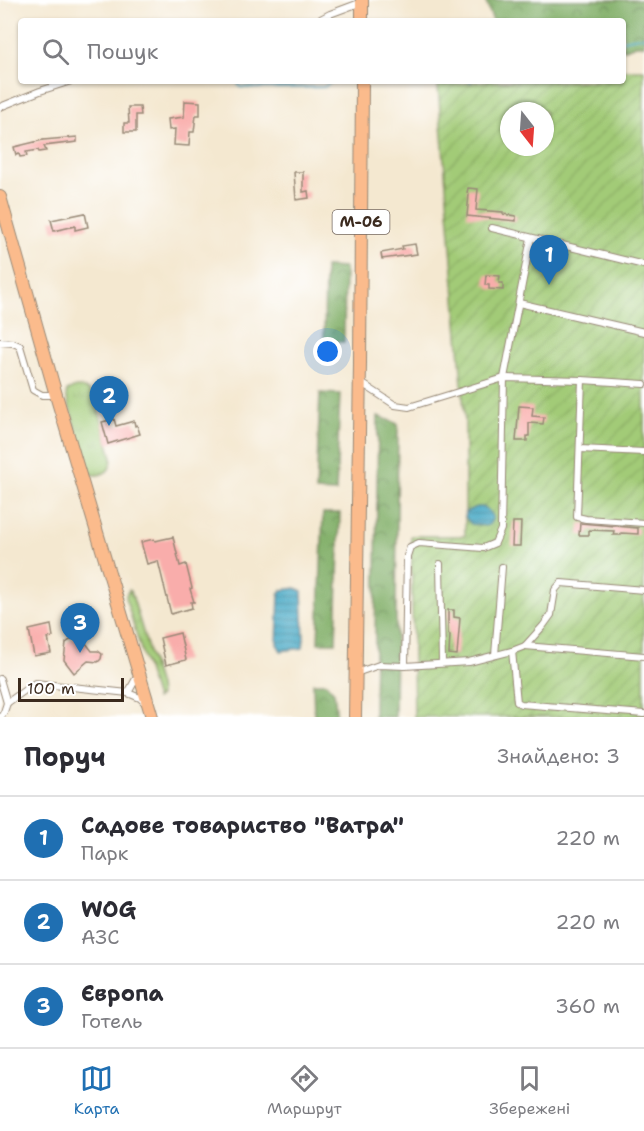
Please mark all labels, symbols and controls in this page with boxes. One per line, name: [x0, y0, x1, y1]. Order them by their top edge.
search box: [18, 18, 626, 84]
icon: search: [39, 35, 72, 68]
text: Пошук: [87, 37, 158, 66]
north arrow: [500, 102, 554, 156]
road number: М-06: [332, 210, 389, 234]
pin: 1: [530, 236, 568, 285]
your location: [313, 337, 342, 366]
pin: 2: [90, 376, 128, 426]
pin: 3: [60, 604, 100, 653]
scale bar: [18, 675, 124, 702]
text: 100 m: [27, 678, 75, 699]
text: Поруч: [24, 739, 106, 774]
text: Знайдено: 3: [497, 743, 620, 769]
text: Садове товариство "Ватра": [81, 811, 404, 840]
text: 1: [39, 825, 48, 851]
text: 220 m: [556, 825, 620, 851]
text: Парк: [81, 840, 128, 866]
text: WOG: [81, 895, 136, 924]
text: 2: [37, 909, 51, 935]
text: 220 m: [556, 909, 620, 935]
text: АЗС: [81, 924, 119, 950]
text: Європа: [81, 979, 164, 1008]
text: 3: [37, 993, 51, 1019]
text: 360 m: [555, 993, 620, 1019]
text: Готель: [81, 1008, 142, 1034]
tab: Карта: [74, 1062, 120, 1119]
tab: Маршрут: [267, 1062, 342, 1119]
tab: Збережені: [489, 1062, 570, 1119]

